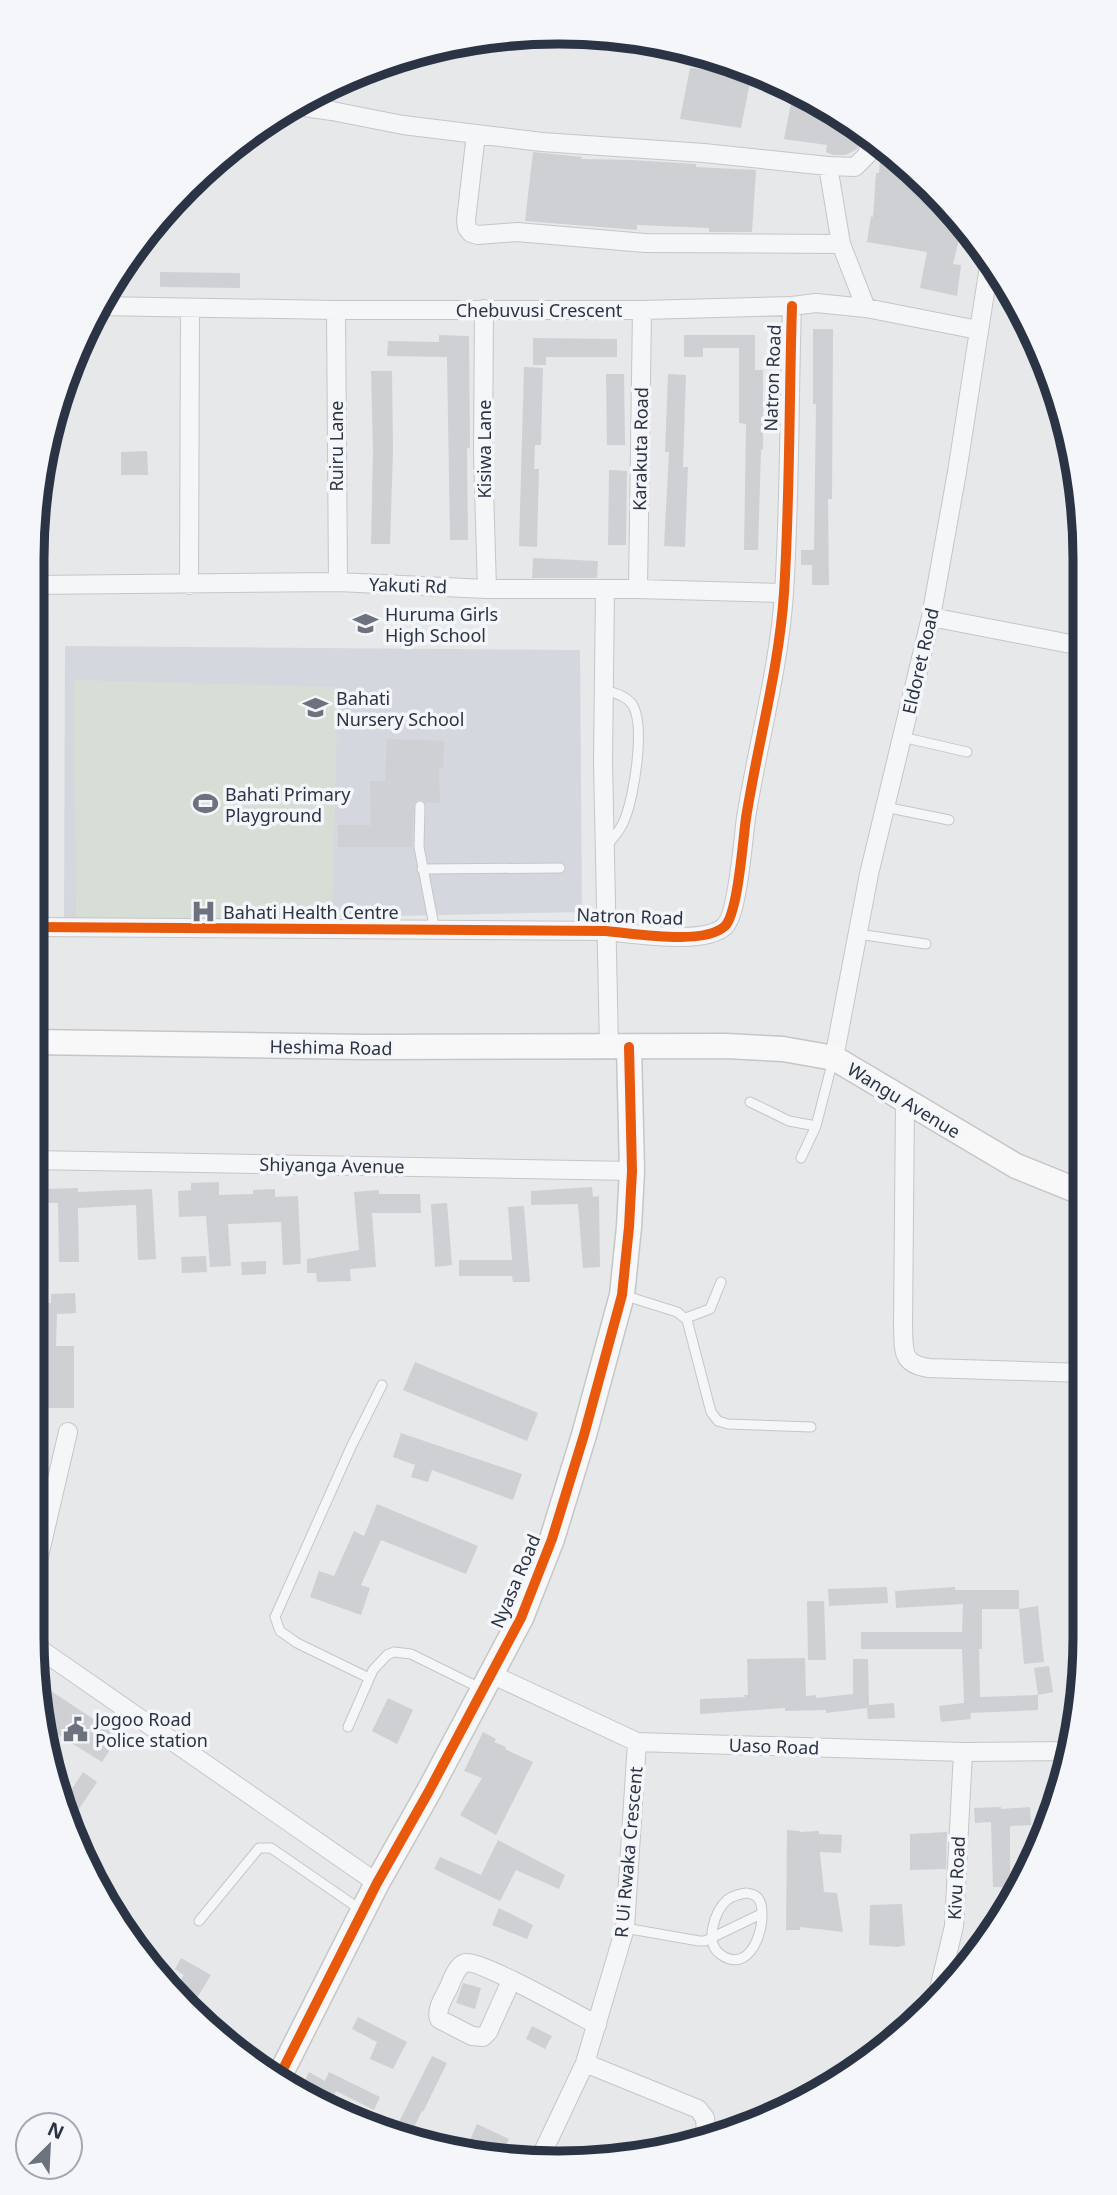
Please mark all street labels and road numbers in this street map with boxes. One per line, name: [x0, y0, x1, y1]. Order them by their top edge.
street label: Chebuvusi Crescent: [456, 298, 623, 322]
street label: Natron Road: [758, 324, 786, 432]
street label: Karakuta Road: [627, 387, 653, 511]
street label: Ruiru Lane: [324, 400, 348, 492]
street label: Kisiwa Lane: [472, 400, 496, 498]
street label: Yakuti Rd: [368, 572, 448, 598]
street label: Eldoret Road: [896, 606, 944, 716]
street label: Natron Road: [576, 902, 684, 930]
street label: Heshima Road: [269, 1034, 393, 1060]
street label: Wangu Avenue: [843, 1057, 965, 1143]
street label: Shiyanga Avenue: [259, 1152, 405, 1178]
street label: Nyasa Road: [484, 1530, 546, 1632]
street label: Uaso Road: [728, 1732, 820, 1760]
street label: R Ui Rwaka Crescent: [609, 1765, 647, 1939]
street label: Kivu Road: [942, 1835, 970, 1921]

